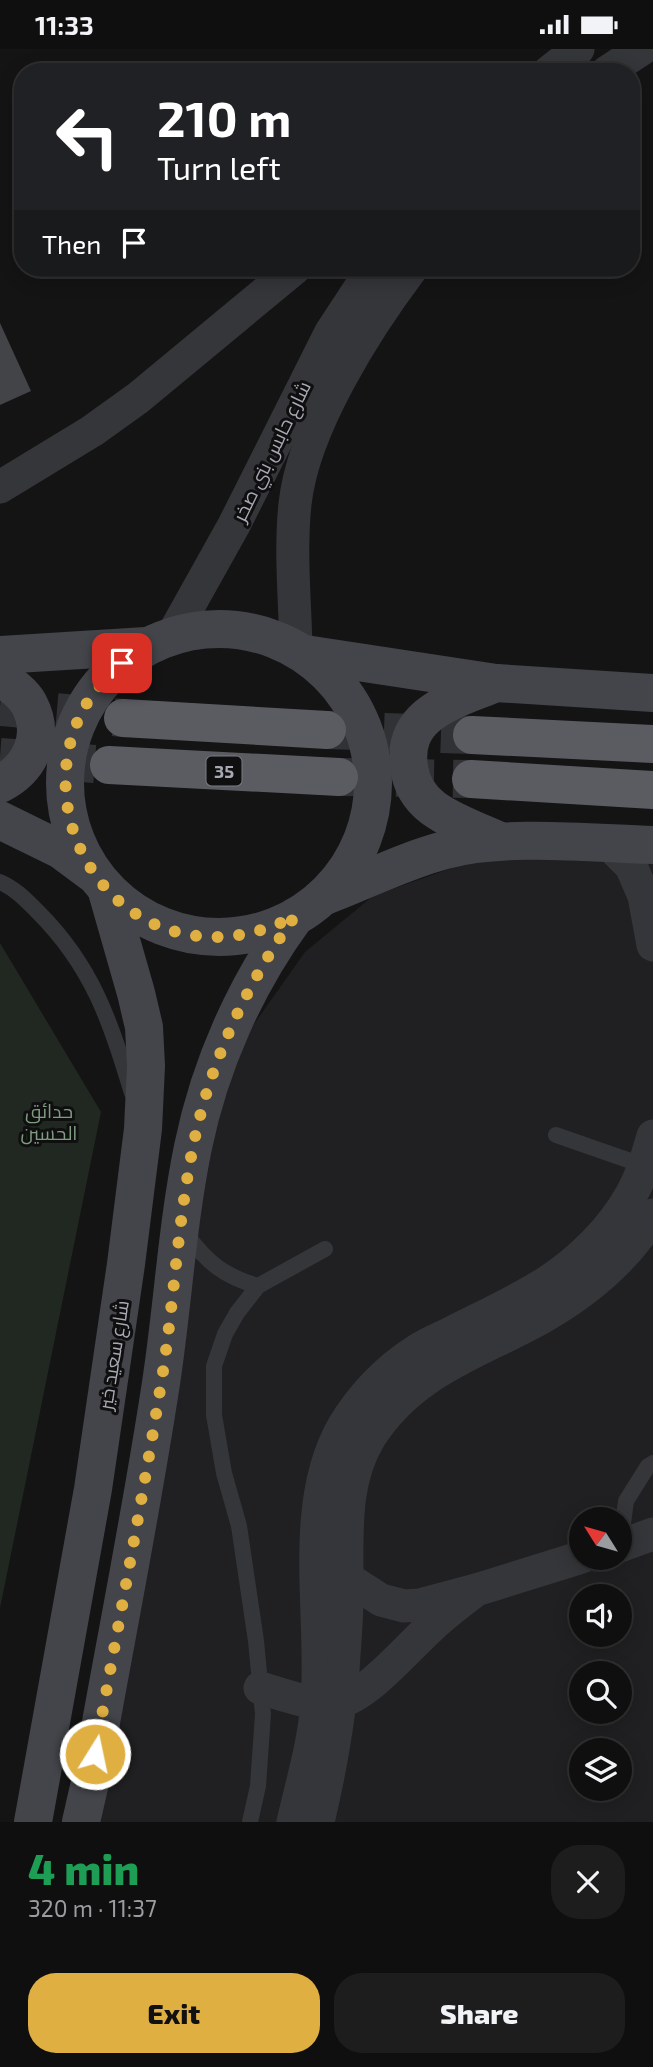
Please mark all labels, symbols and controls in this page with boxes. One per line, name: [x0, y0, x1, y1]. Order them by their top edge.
text: 11:33: [35, 9, 94, 40]
text: 210 m: [157, 88, 291, 147]
icon: left: [42, 91, 133, 182]
text: Turn left: [157, 148, 281, 186]
icon: arrive: [115, 224, 153, 262]
text: Then: [42, 228, 101, 259]
street label: شارع حابس بني صخر: [227, 377, 319, 528]
pin: [92, 633, 152, 693]
icon: arrive: [103, 644, 141, 682]
road number: 35: [206, 757, 242, 785]
park label: حدائق الحسين: [20, 1099, 78, 1145]
street label: شارع سعيد خير: [93, 1299, 136, 1413]
north arrow: [569, 1507, 632, 1570]
map controls: [569, 1507, 632, 1801]
button: sound: [569, 1584, 632, 1647]
button: search: [569, 1661, 632, 1724]
position arrow: [58, 1717, 132, 1791]
button: layers: [569, 1738, 632, 1801]
text: 4 min: [28, 1843, 139, 1893]
button: close: [551, 1845, 625, 1919]
text: 320 m · 11:37: [28, 1894, 157, 1922]
button: Exit: [28, 1973, 320, 2053]
button: Share: [334, 1973, 625, 2053]

